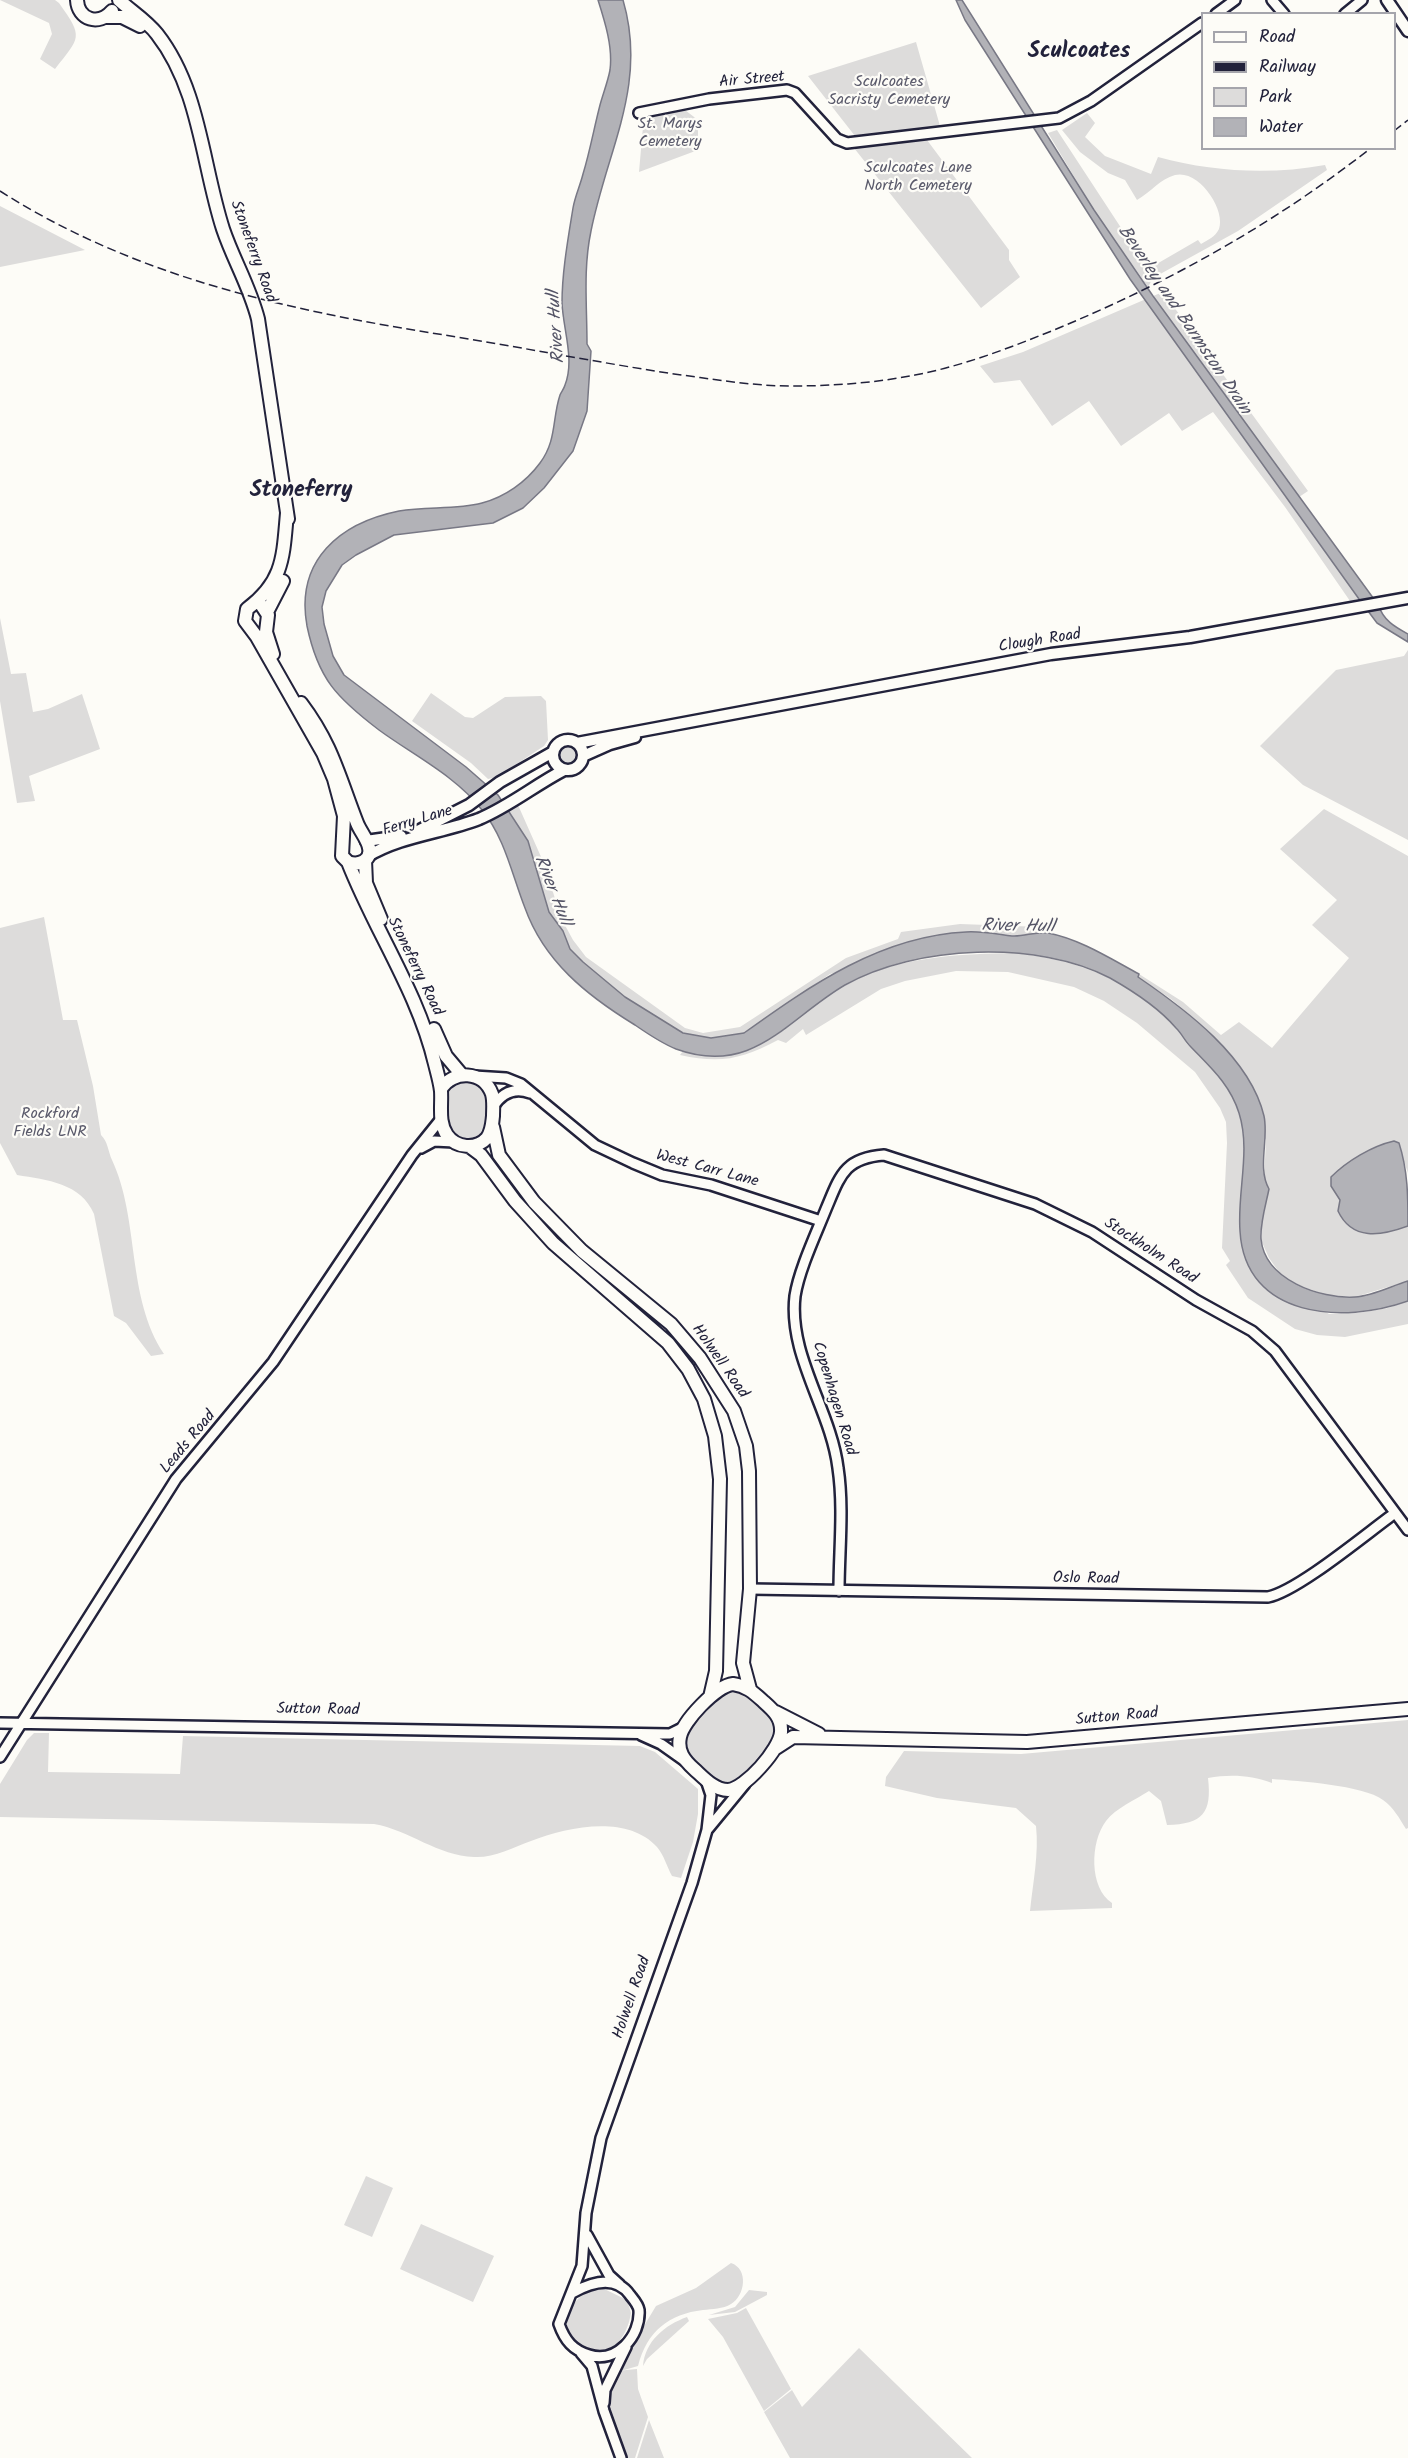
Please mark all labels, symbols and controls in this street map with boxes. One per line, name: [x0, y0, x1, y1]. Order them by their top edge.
legend: [1201, 12, 1396, 150]
text: Road: [1259, 23, 1295, 52]
district label: Sculcoates: [1028, 40, 1130, 66]
text: Railway: [1259, 53, 1316, 82]
street label: Air Street: [718, 69, 786, 93]
park label: Sculcoates Sacristy Cemetery: [828, 73, 950, 111]
text: Park: [1259, 83, 1292, 112]
text: Water: [1259, 113, 1303, 142]
park label: St. Marys Cemetery: [638, 115, 702, 153]
park label: Sculcoates Lane North Cemetery: [864, 159, 972, 197]
street label: Stoneferry Road: [225, 198, 279, 306]
water label: Beverley and Barmston Drain: [1112, 222, 1254, 420]
water label: River Hull: [545, 290, 571, 364]
district label: Stoneferry: [250, 479, 352, 505]
street label: Clough Road: [997, 626, 1083, 658]
street label: Ferry Lane: [381, 802, 455, 842]
water label: River Hull: [528, 853, 574, 929]
street label: Stoneferry Road: [382, 914, 446, 1020]
water label: River Hull: [981, 917, 1055, 939]
park label: Rockford Fields LNR: [13, 1105, 87, 1143]
street label: West Carr Lane: [654, 1147, 760, 1193]
street label: Stockholm Road: [1100, 1215, 1200, 1289]
street label: Holwell Road: [686, 1321, 752, 1403]
street label: Copenhagen Road: [807, 1340, 859, 1458]
street label: Leads Road: [157, 1407, 221, 1479]
street label: Oslo Road: [1053, 1570, 1119, 1590]
street label: Sutton Road: [276, 1701, 360, 1721]
street label: Sutton Road: [1075, 1705, 1159, 1731]
street label: Holwell Road: [610, 1954, 656, 2042]

